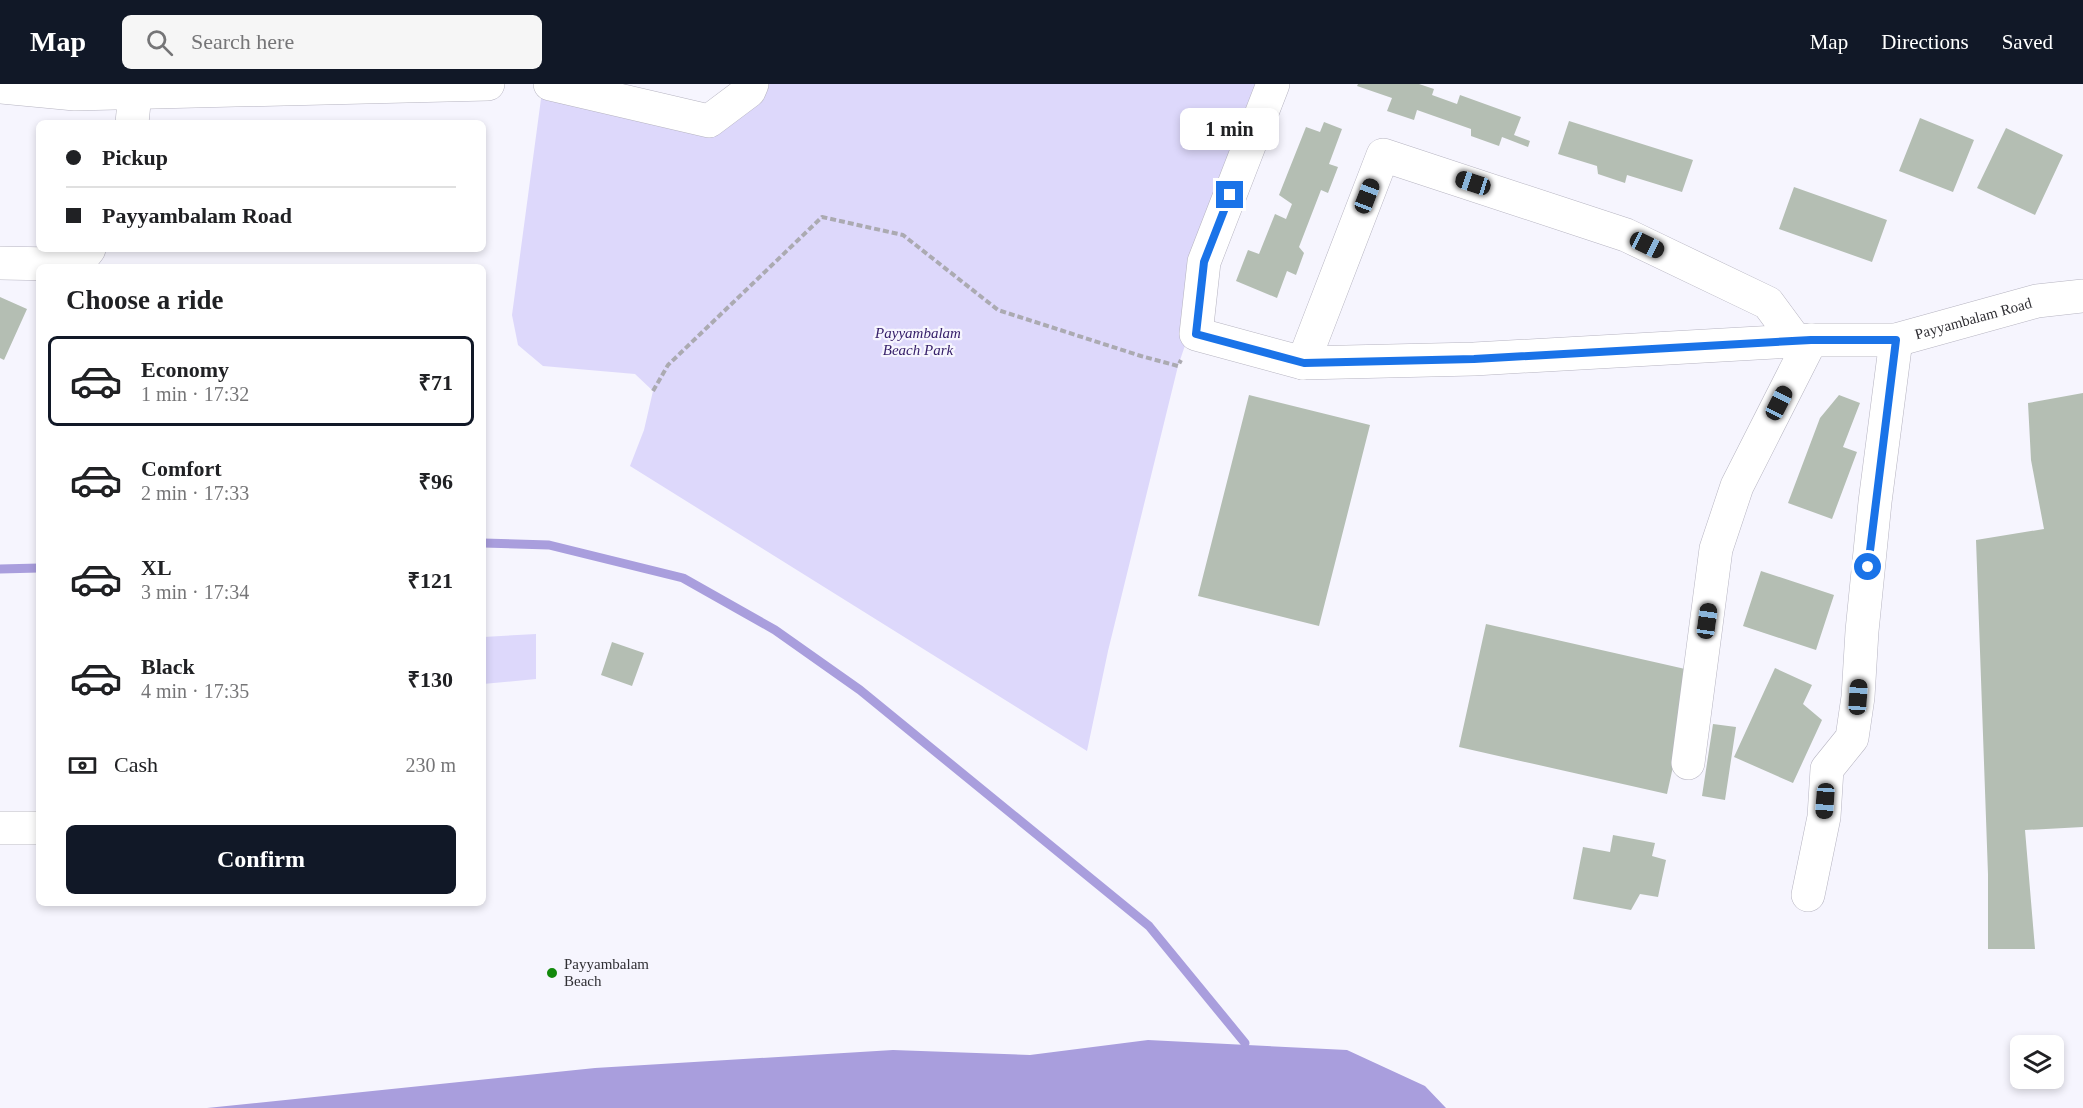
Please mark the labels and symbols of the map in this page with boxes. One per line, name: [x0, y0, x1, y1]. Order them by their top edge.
callout: 1 min: [1180, 108, 1280, 150]
car: [1453, 169, 1493, 197]
car: [1352, 176, 1382, 216]
route end: [1216, 181, 1243, 208]
car: [1627, 229, 1667, 261]
street label: Payyambalam Road: [1913, 295, 2034, 342]
park label: Payyambalam Beach Park: [874, 325, 961, 358]
car: [1763, 383, 1795, 423]
route start: [1854, 553, 1881, 580]
car: [1696, 602, 1718, 640]
car: [1848, 678, 1868, 716]
car: [1815, 782, 1835, 820]
place label: Payyambalam Beach: [564, 956, 649, 989]
marker: Payyambalam Beach: [545, 966, 559, 980]

